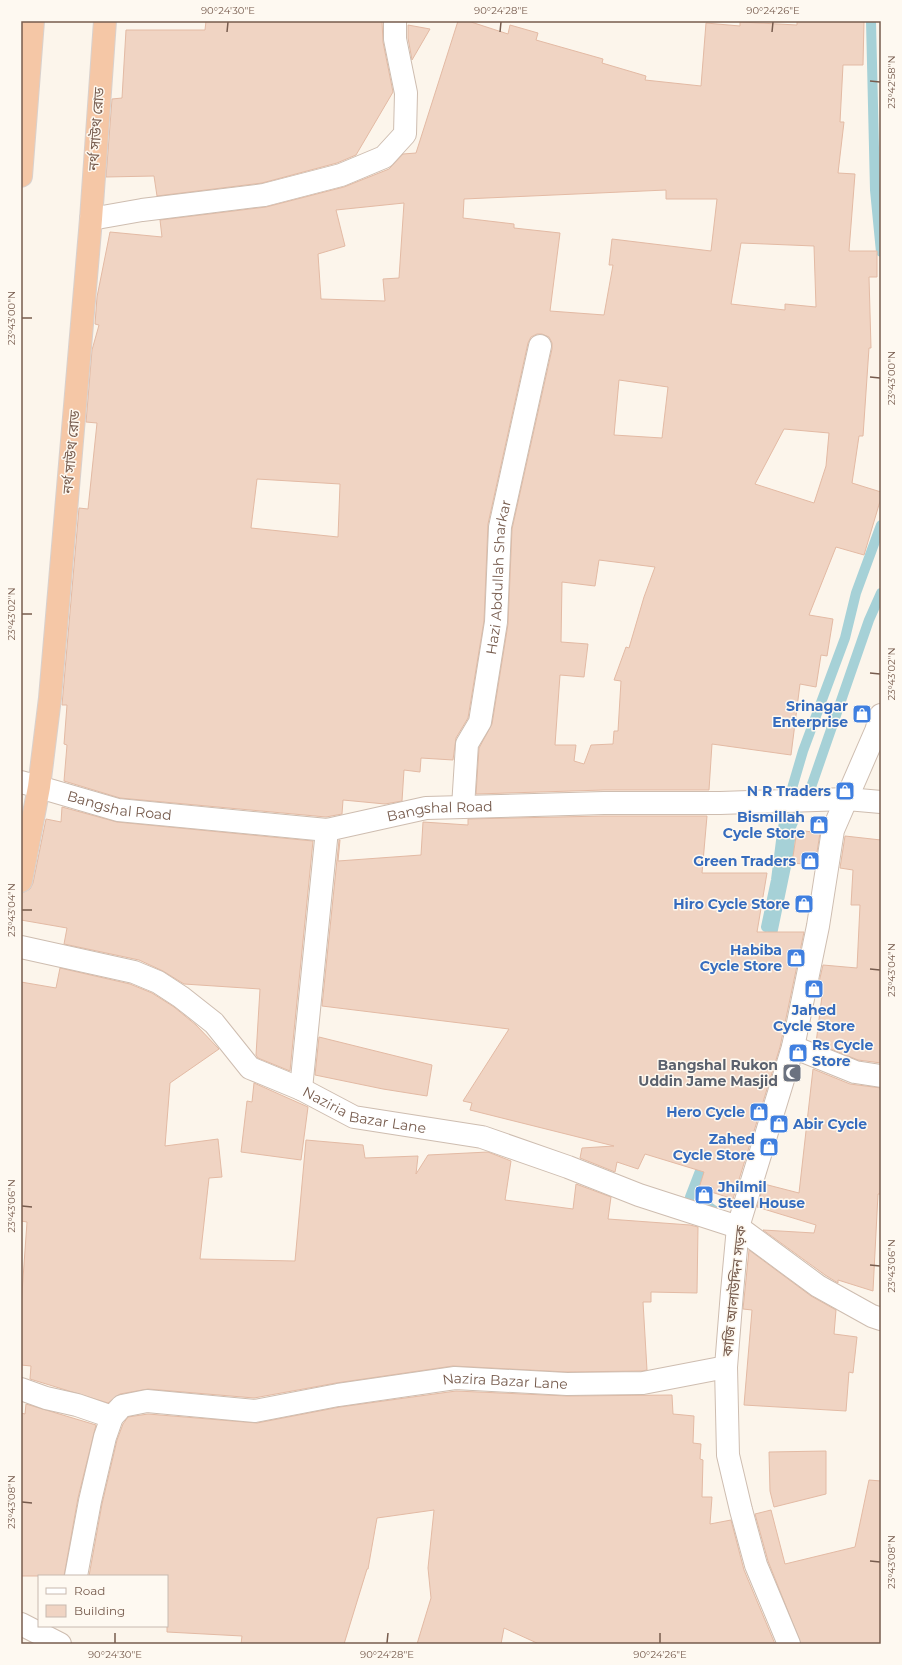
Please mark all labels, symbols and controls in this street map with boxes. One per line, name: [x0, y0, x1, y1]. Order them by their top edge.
text: 90°24'30"E: [201, 4, 255, 17]
text: 90°24'28"E: [474, 4, 528, 17]
text: 90°24'26"E: [746, 4, 800, 17]
text: 23°42'58"N: [885, 55, 898, 109]
street label: নর্থ সাউথ রোড: [84, 86, 108, 172]
text: 23°43'00"N: [5, 291, 18, 345]
text: 23°43'00"N: [885, 351, 898, 405]
street label: নর্থ সাউথ রোড: [58, 409, 84, 495]
street label: Hazi Abdullah Sharkar: [482, 498, 515, 656]
text: 23°43'02"N: [5, 587, 18, 641]
text: 23°43'02"N: [885, 647, 898, 701]
place label: Srinagar Enterprise: [772, 697, 848, 731]
shop icon: Srinagar Enterprise: [851, 703, 873, 725]
shop icon: N R Traders: [834, 780, 856, 802]
place label: N R Traders: [747, 782, 832, 800]
street label: Bangshal Road: [65, 787, 173, 824]
street label: Bangshal Road: [385, 797, 493, 825]
place label: Bismillah Cycle Store: [723, 808, 805, 842]
shop icon: Bismillah Cycle Store: [808, 814, 830, 836]
shop icon: Green Traders: [799, 850, 821, 872]
place label: Green Traders: [693, 852, 797, 870]
text: 23°43'04"N: [5, 883, 18, 937]
shop icon: Hiro Cycle Store: [793, 893, 815, 915]
place label: Hiro Cycle Store: [673, 895, 790, 913]
place label: Habiba Cycle Store: [700, 941, 782, 975]
text: 23°43'04"N: [885, 943, 898, 997]
shop icon: Habiba Cycle Store: [785, 947, 807, 969]
shop icon: Jahed Cycle Store: [803, 978, 825, 1000]
place label: Jahed Cycle Store: [773, 1001, 855, 1035]
place label: Rs Cycle Store: [812, 1036, 873, 1070]
shop icon: Rs Cycle Store: [787, 1042, 809, 1064]
place label: Bangshal Rukon Uddin Jame Masjid: [638, 1056, 778, 1090]
mosque icon: Bangshal Rukon Uddin Jame Masjid: [781, 1062, 803, 1084]
street label: Naziria Bazar Lane: [300, 1082, 428, 1137]
shop icon: Hero Cycle: [748, 1101, 770, 1123]
place label: Hero Cycle: [666, 1103, 745, 1121]
shop icon: Abir Cycle: [768, 1113, 790, 1135]
place label: Abir Cycle: [792, 1115, 867, 1133]
place label: Zahed Cycle Store: [673, 1130, 755, 1164]
shop icon: Zahed Cycle Store: [758, 1136, 780, 1158]
place label: Jhilmil Steel House: [717, 1178, 805, 1212]
text: 23°43'06"N: [5, 1179, 18, 1233]
shop icon: Jhilmil Steel House: [693, 1184, 715, 1206]
street label: কাজি আলাউদ্দিন সড়ক: [718, 1224, 750, 1358]
text: 23°43'06"N: [885, 1239, 898, 1293]
street label: Nazira Bazar Lane: [441, 1369, 568, 1393]
text: 23°43'08"N: [5, 1475, 18, 1529]
text: 23°43'08"N: [885, 1535, 898, 1589]
legend: [38, 1575, 168, 1627]
text: Road: [74, 1583, 105, 1598]
text: Building: [74, 1603, 125, 1618]
text: 90°24'30"E: [88, 1648, 142, 1661]
text: 90°24'28"E: [360, 1648, 414, 1661]
text: 90°24'26"E: [633, 1648, 687, 1661]

